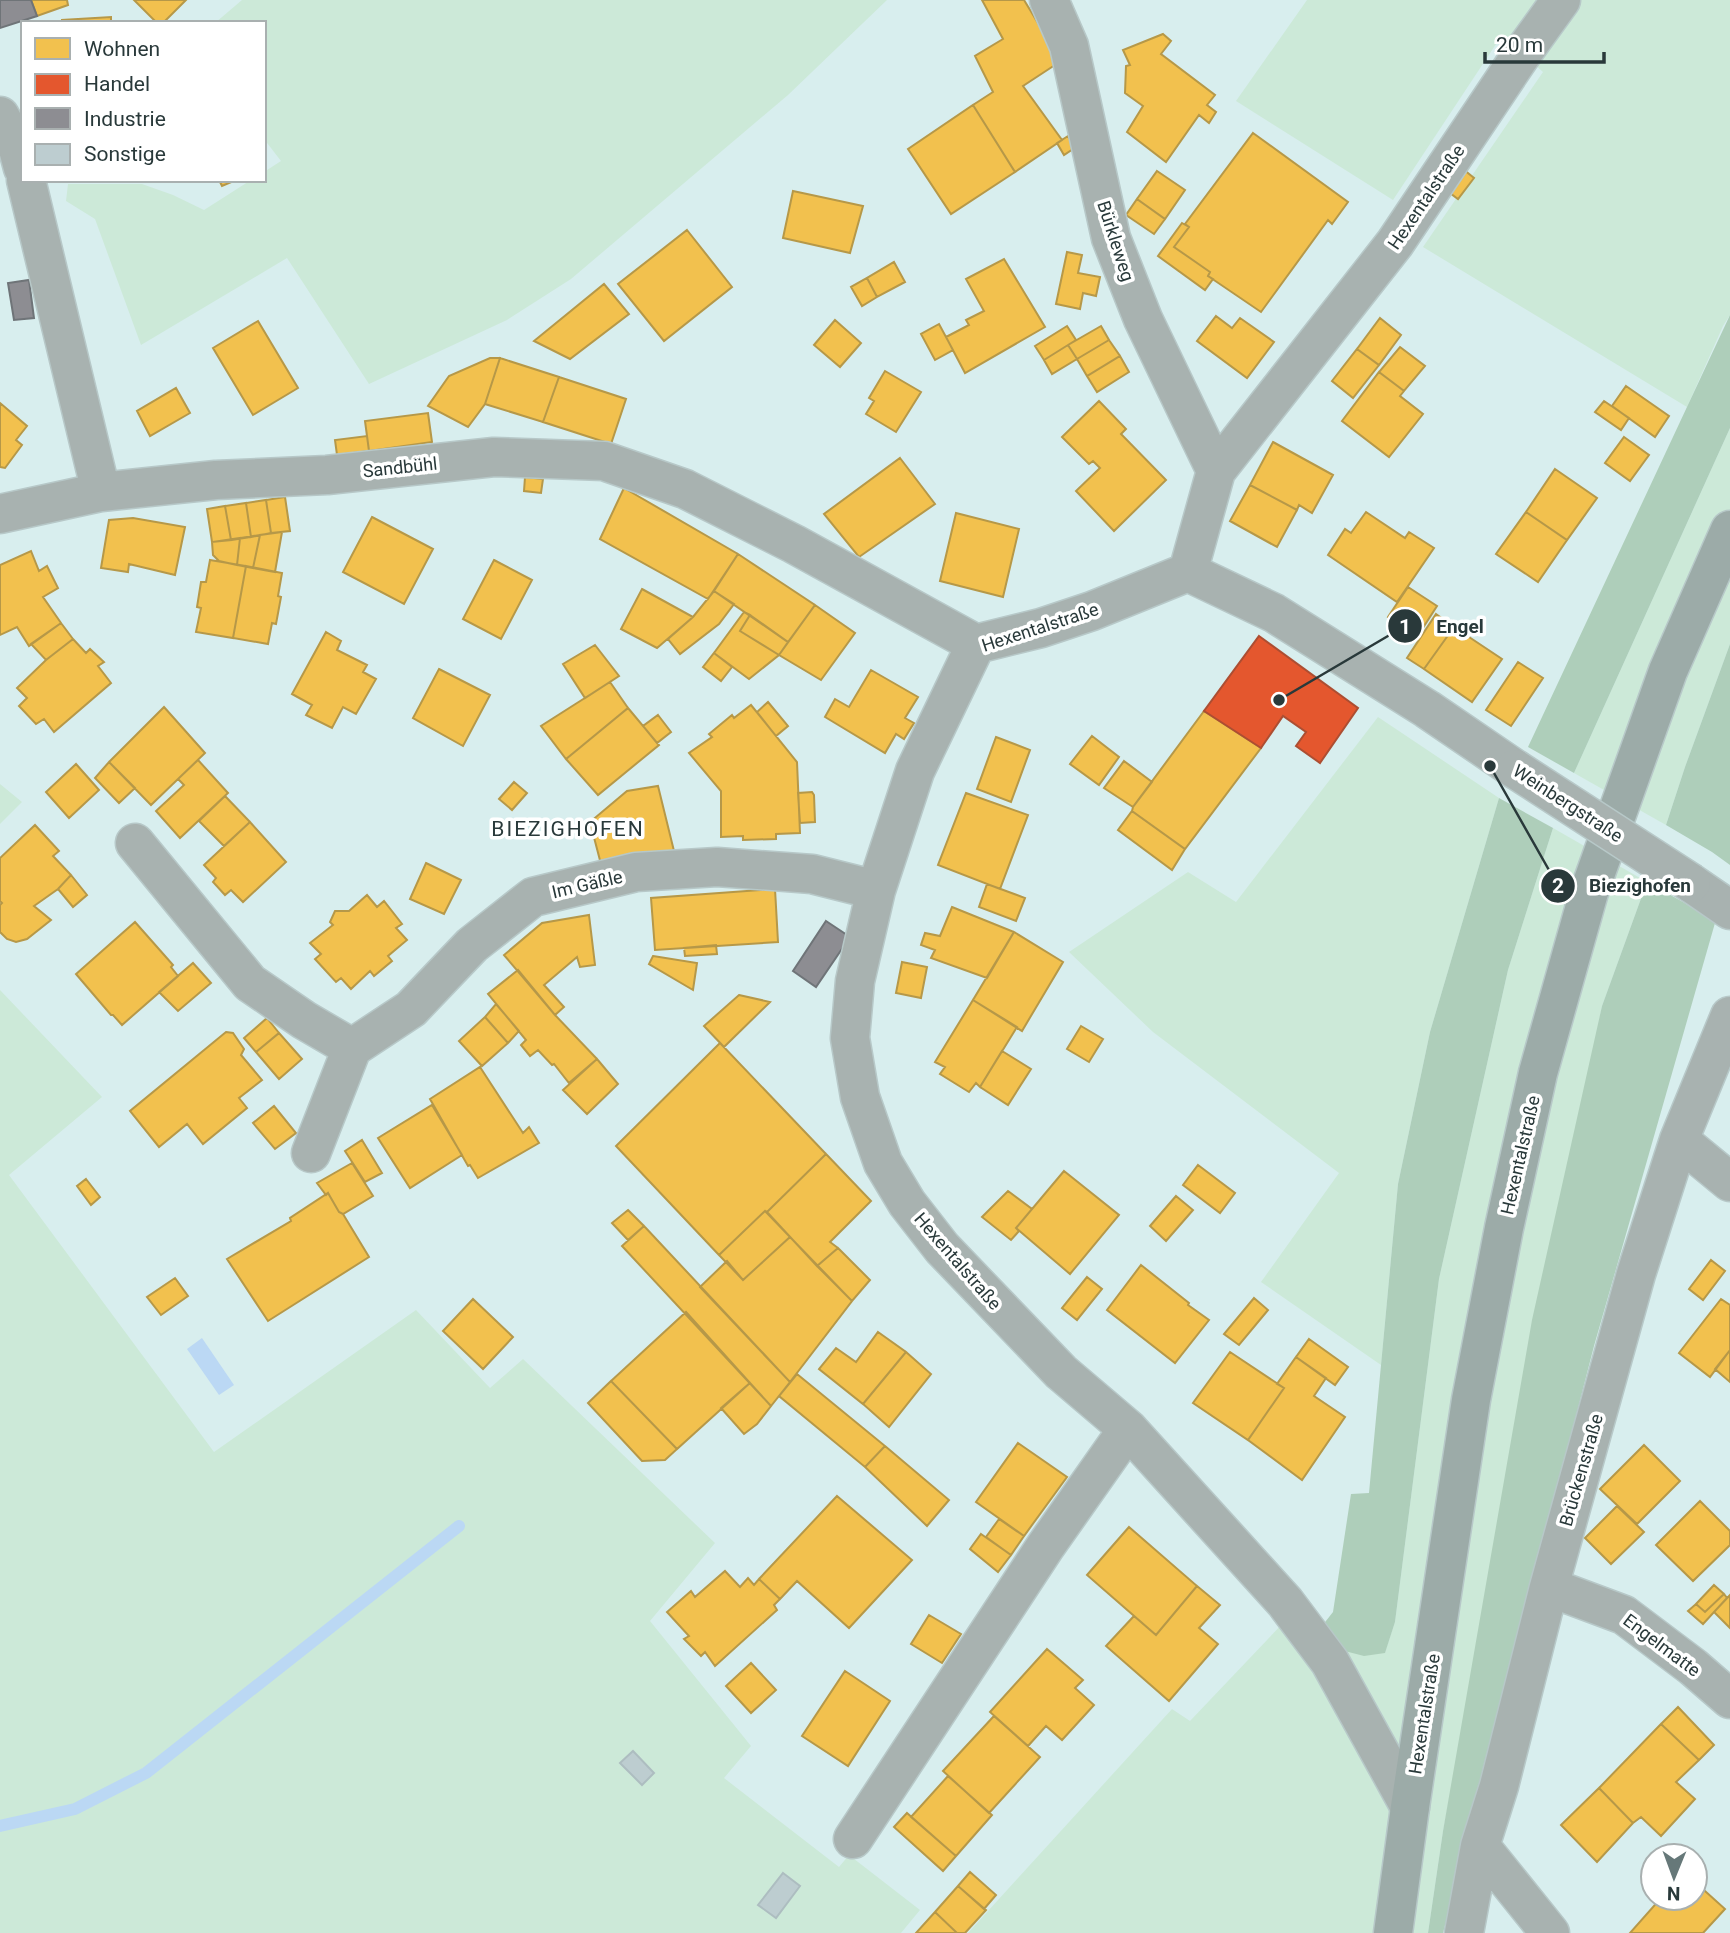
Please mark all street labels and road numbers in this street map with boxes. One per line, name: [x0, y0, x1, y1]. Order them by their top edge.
street label: Hexentalstraße: [1383, 141, 1469, 253]
street label: Bürkleweg: [1093, 198, 1139, 284]
street label: Sandbühl: [362, 453, 438, 481]
street label: Hexentalstraße: [979, 598, 1101, 656]
street label: Weinbergstraße: [1509, 760, 1627, 846]
street label: Im Gäßle: [550, 866, 624, 902]
street label: Hexentalstraße: [1496, 1093, 1544, 1217]
street label: Hexentalstraße: [910, 1208, 1006, 1314]
street label: Brückenstraße: [1555, 1411, 1607, 1529]
street label: Engelmatte: [1619, 1609, 1705, 1681]
street label: Hexentalstraße: [1404, 1652, 1444, 1776]

